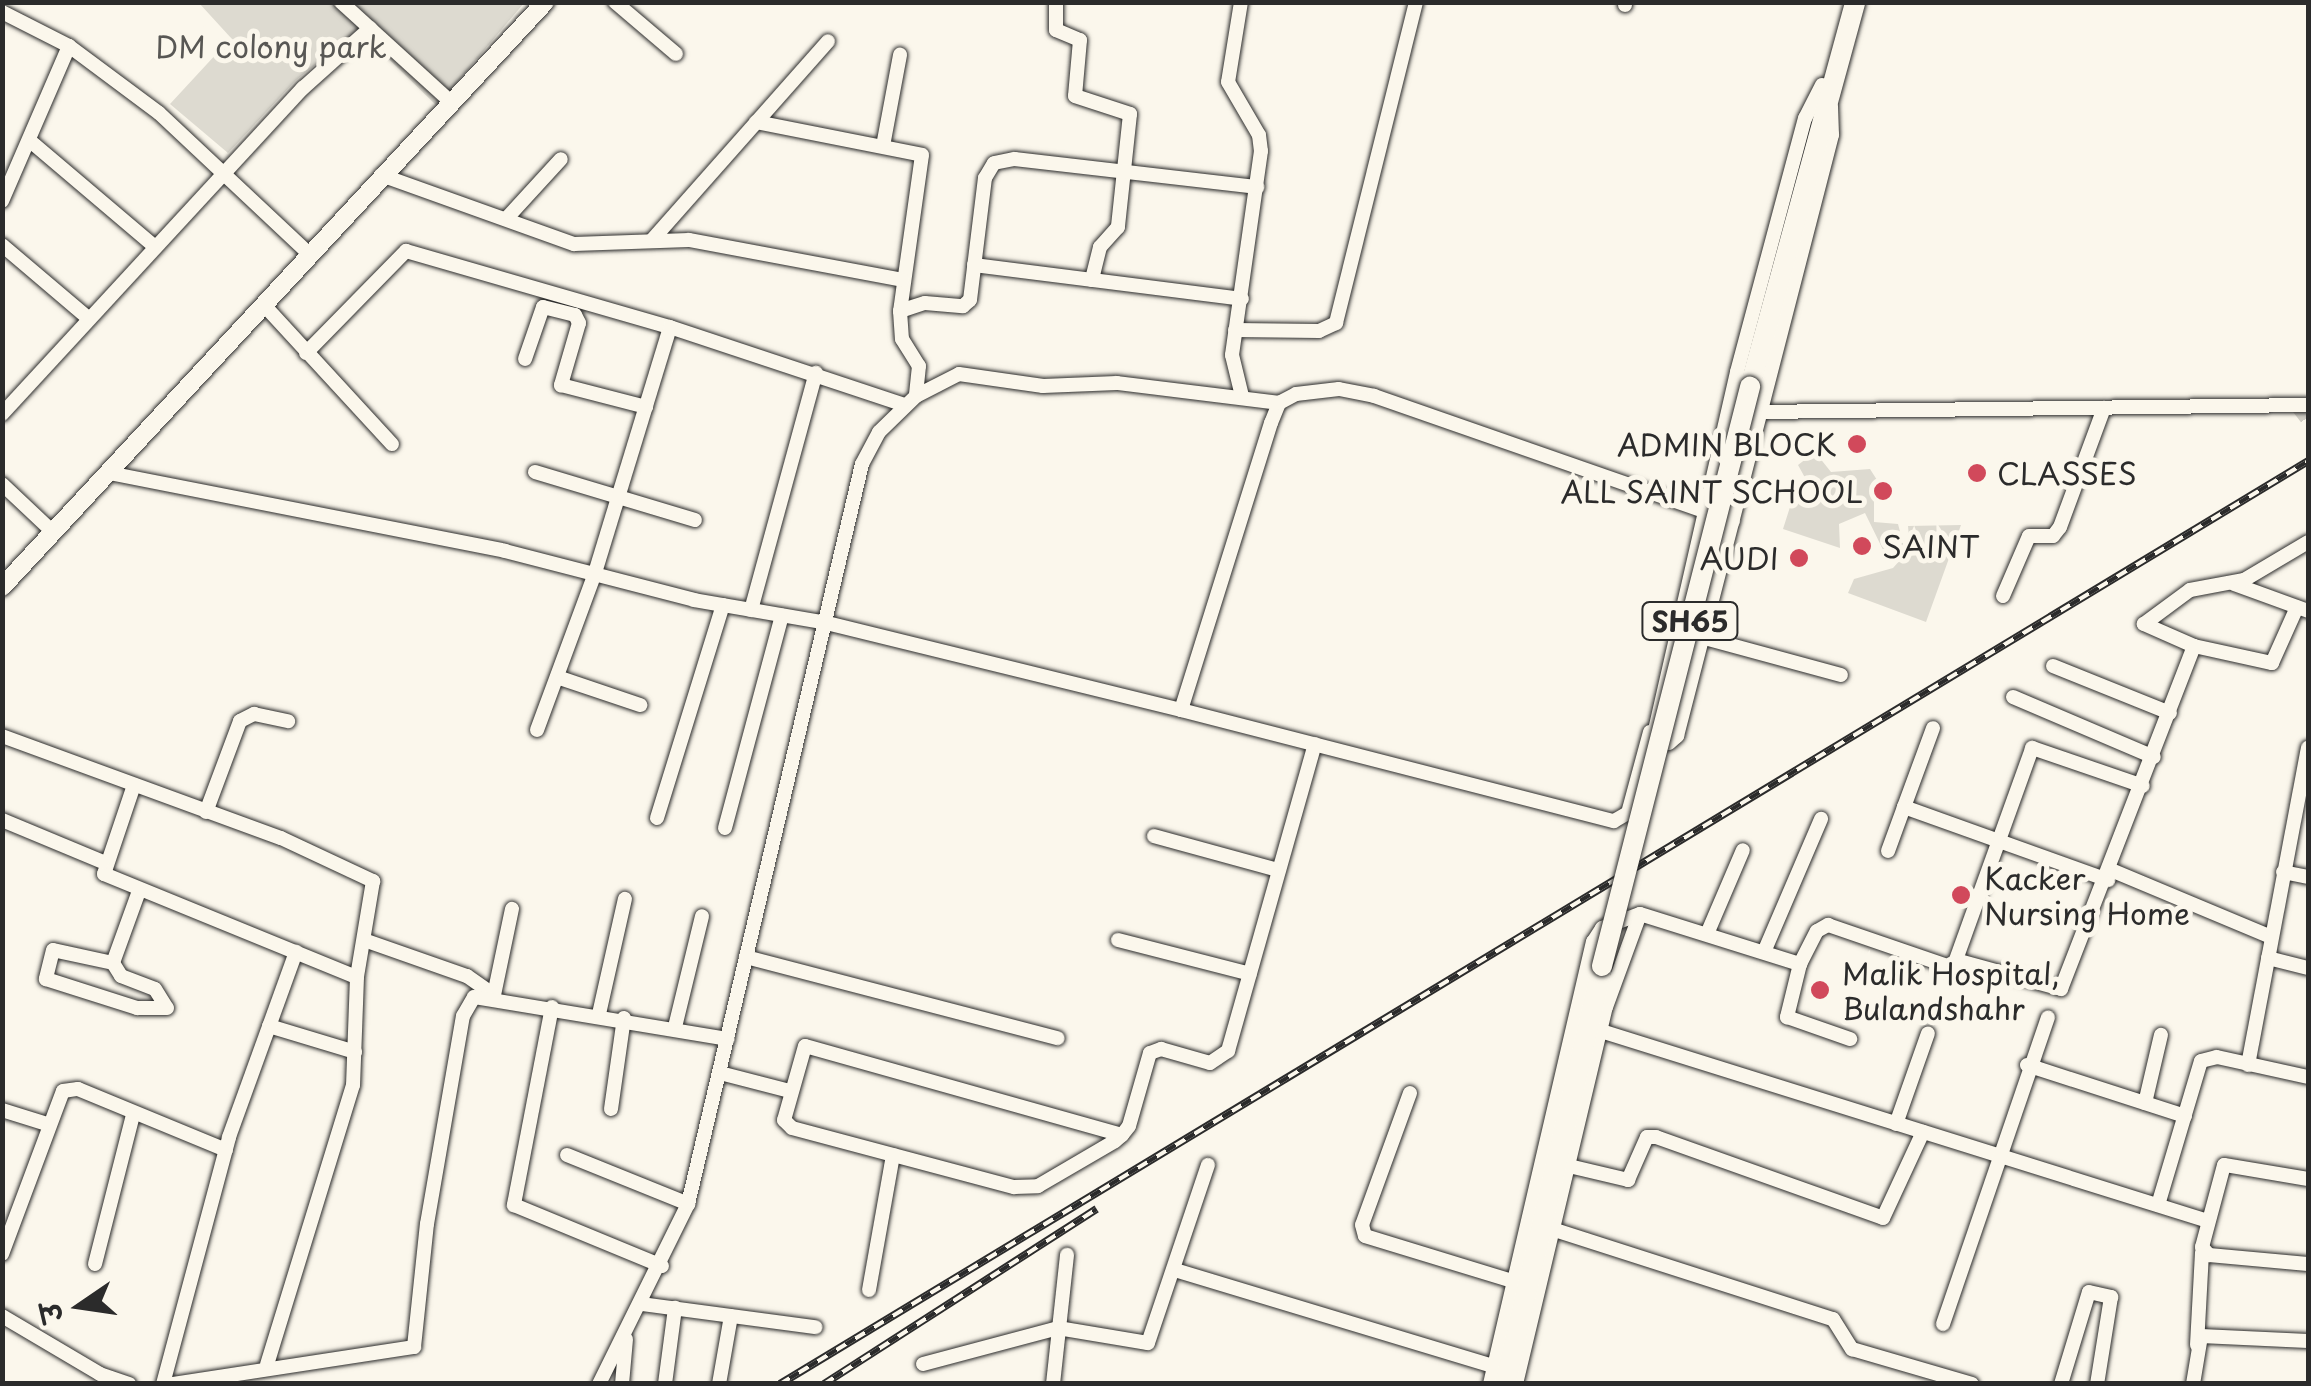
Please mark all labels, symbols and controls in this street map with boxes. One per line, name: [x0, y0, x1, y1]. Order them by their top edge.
park label: DM colony park: [155, 28, 387, 64]
place label: ADMIN BLOCK: [1615, 426, 1837, 462]
marker: ADMIN BLOCK: [1846, 433, 1868, 455]
place label: CLASSES: [1997, 455, 2137, 491]
marker: CLASSES: [1966, 462, 1988, 484]
place label: ALL SAINT SCHOOL: [1557, 473, 1863, 509]
marker: ALL SAINT SCHOOL: [1872, 480, 1894, 502]
place label: SAINT: [1882, 528, 1979, 564]
marker: SAINT: [1851, 535, 1873, 557]
place label: AUDI: [1700, 540, 1779, 576]
marker: AUDI: [1788, 547, 1810, 569]
road number: SH65: [1640, 598, 1740, 644]
place label: Kacker Nursing Home: [1984, 860, 2190, 930]
marker: Kacker Nursing Home: [1948, 882, 1974, 908]
place label: Malik Hospital, Bulandshahr: [1842, 955, 2063, 1026]
marker: Malik Hospital, Bulandshahr: [1807, 977, 1833, 1003]
north arrow: [30, 1256, 130, 1356]
text: उ: [27, 1299, 73, 1327]

